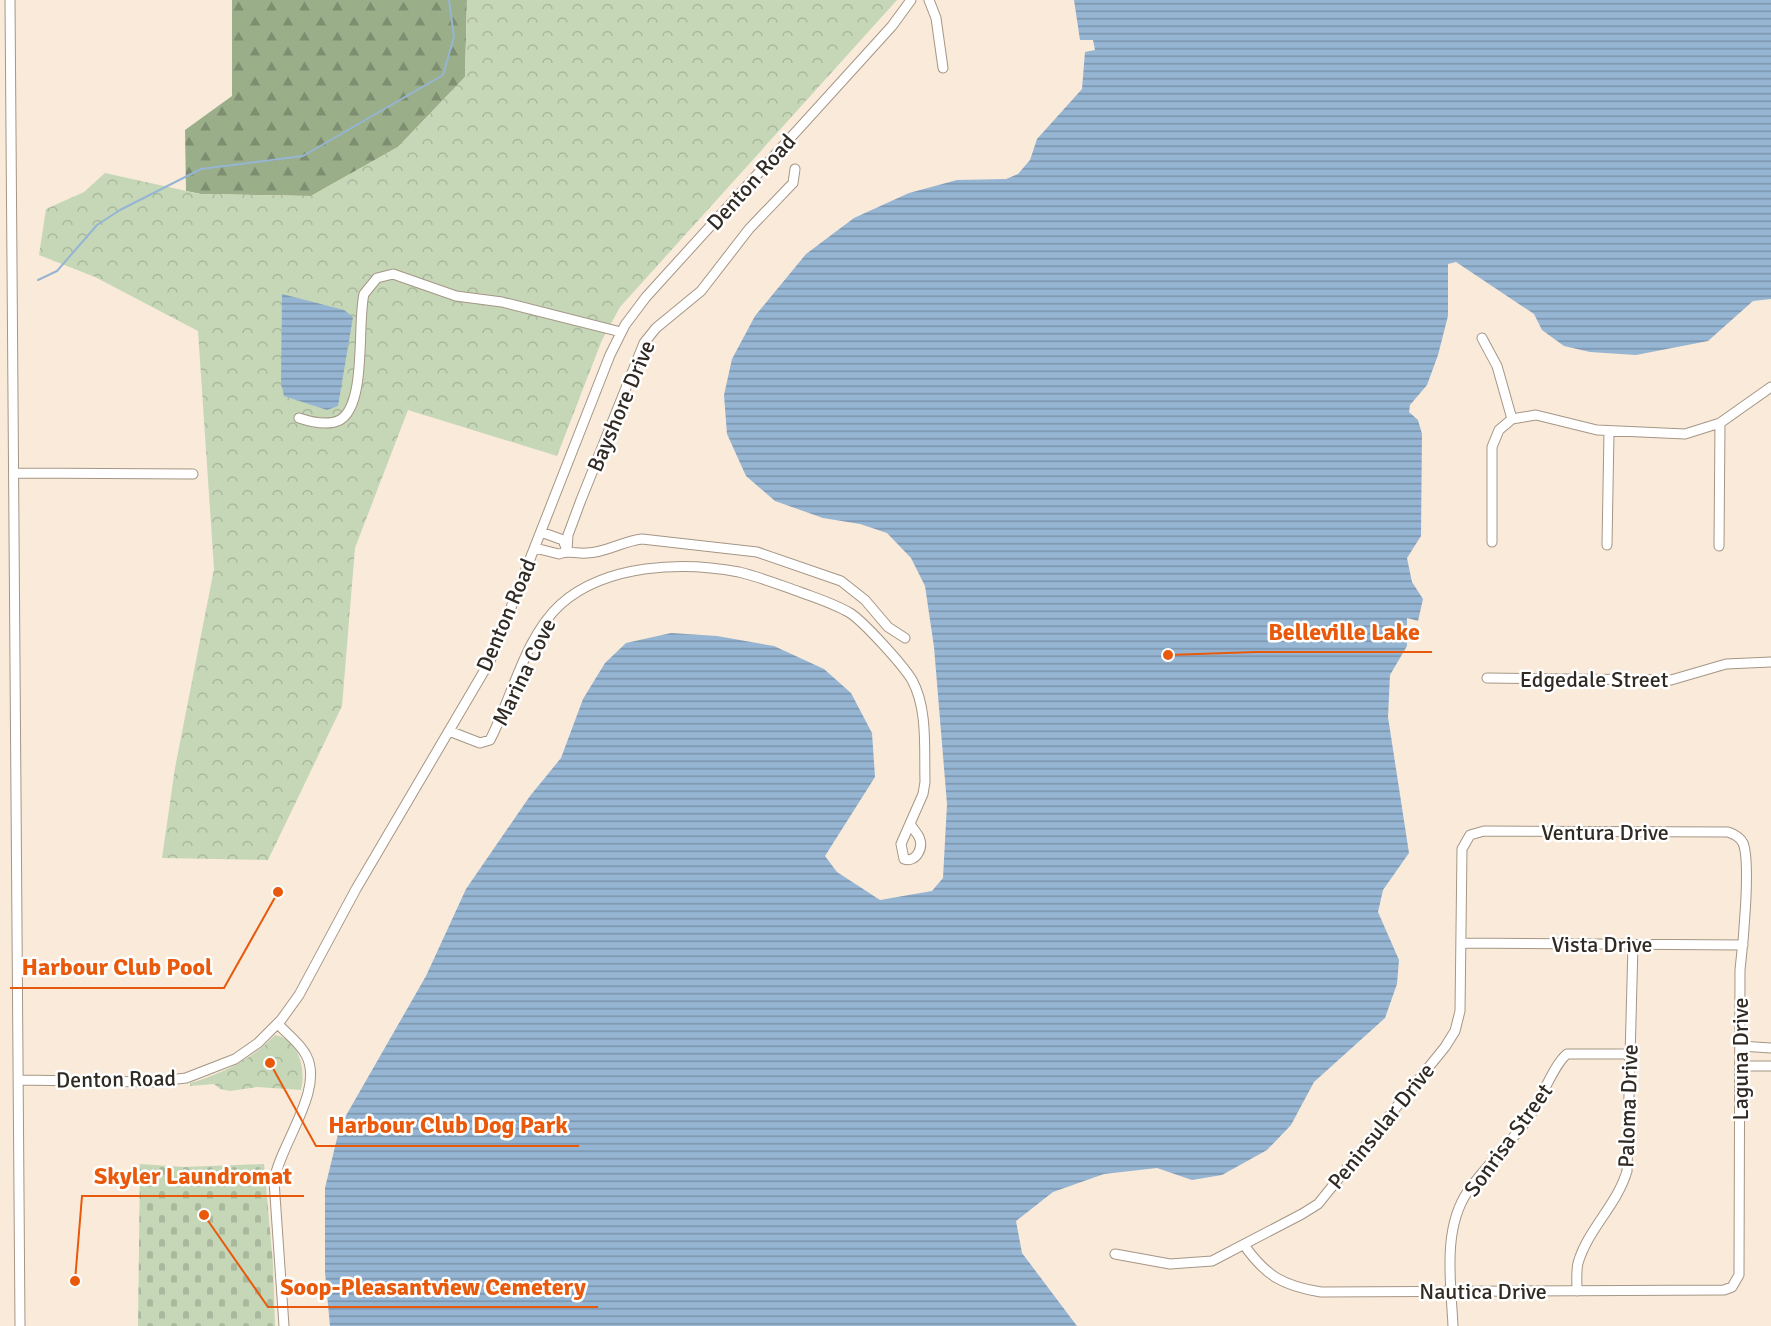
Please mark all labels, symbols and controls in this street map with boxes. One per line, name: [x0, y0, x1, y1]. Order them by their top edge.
street label: Denton Road: [701, 128, 801, 236]
street label: Bayshore Drive: [581, 336, 661, 476]
street label: Denton Road: [470, 554, 542, 676]
callout: Belleville Lake: [1256, 610, 1432, 652]
street label: Marina Cove: [486, 614, 562, 730]
text: Belleville Lake: [1268, 617, 1420, 647]
street label: Edgedale Street: [1520, 666, 1669, 693]
street label: Ventura Drive: [1541, 819, 1669, 846]
street label: Vista Drive: [1551, 931, 1653, 958]
callout: Harbour Club Pool: [10, 946, 224, 988]
text: Harbour Club Pool: [22, 952, 213, 982]
street label: Laguna Drive: [1727, 997, 1754, 1121]
street label: Paloma Drive: [1612, 1044, 1644, 1168]
street label: Peninsular Drive: [1322, 1058, 1440, 1194]
street label: Denton Road: [56, 1064, 176, 1094]
street label: Sonrisa Street: [1458, 1078, 1558, 1202]
callout: Harbour Club Dog Park: [316, 1104, 579, 1146]
text: Harbour Club Dog Park: [328, 1110, 568, 1140]
callout: Skyler Laundromat: [82, 1154, 304, 1196]
text: Skyler Laundromat: [94, 1161, 292, 1191]
callout: Soop-Pleasantview Cemetery: [268, 1265, 598, 1307]
text: Soop-Pleasantview Cemetery: [280, 1272, 586, 1302]
street label: Nautica Drive: [1419, 1278, 1547, 1305]

